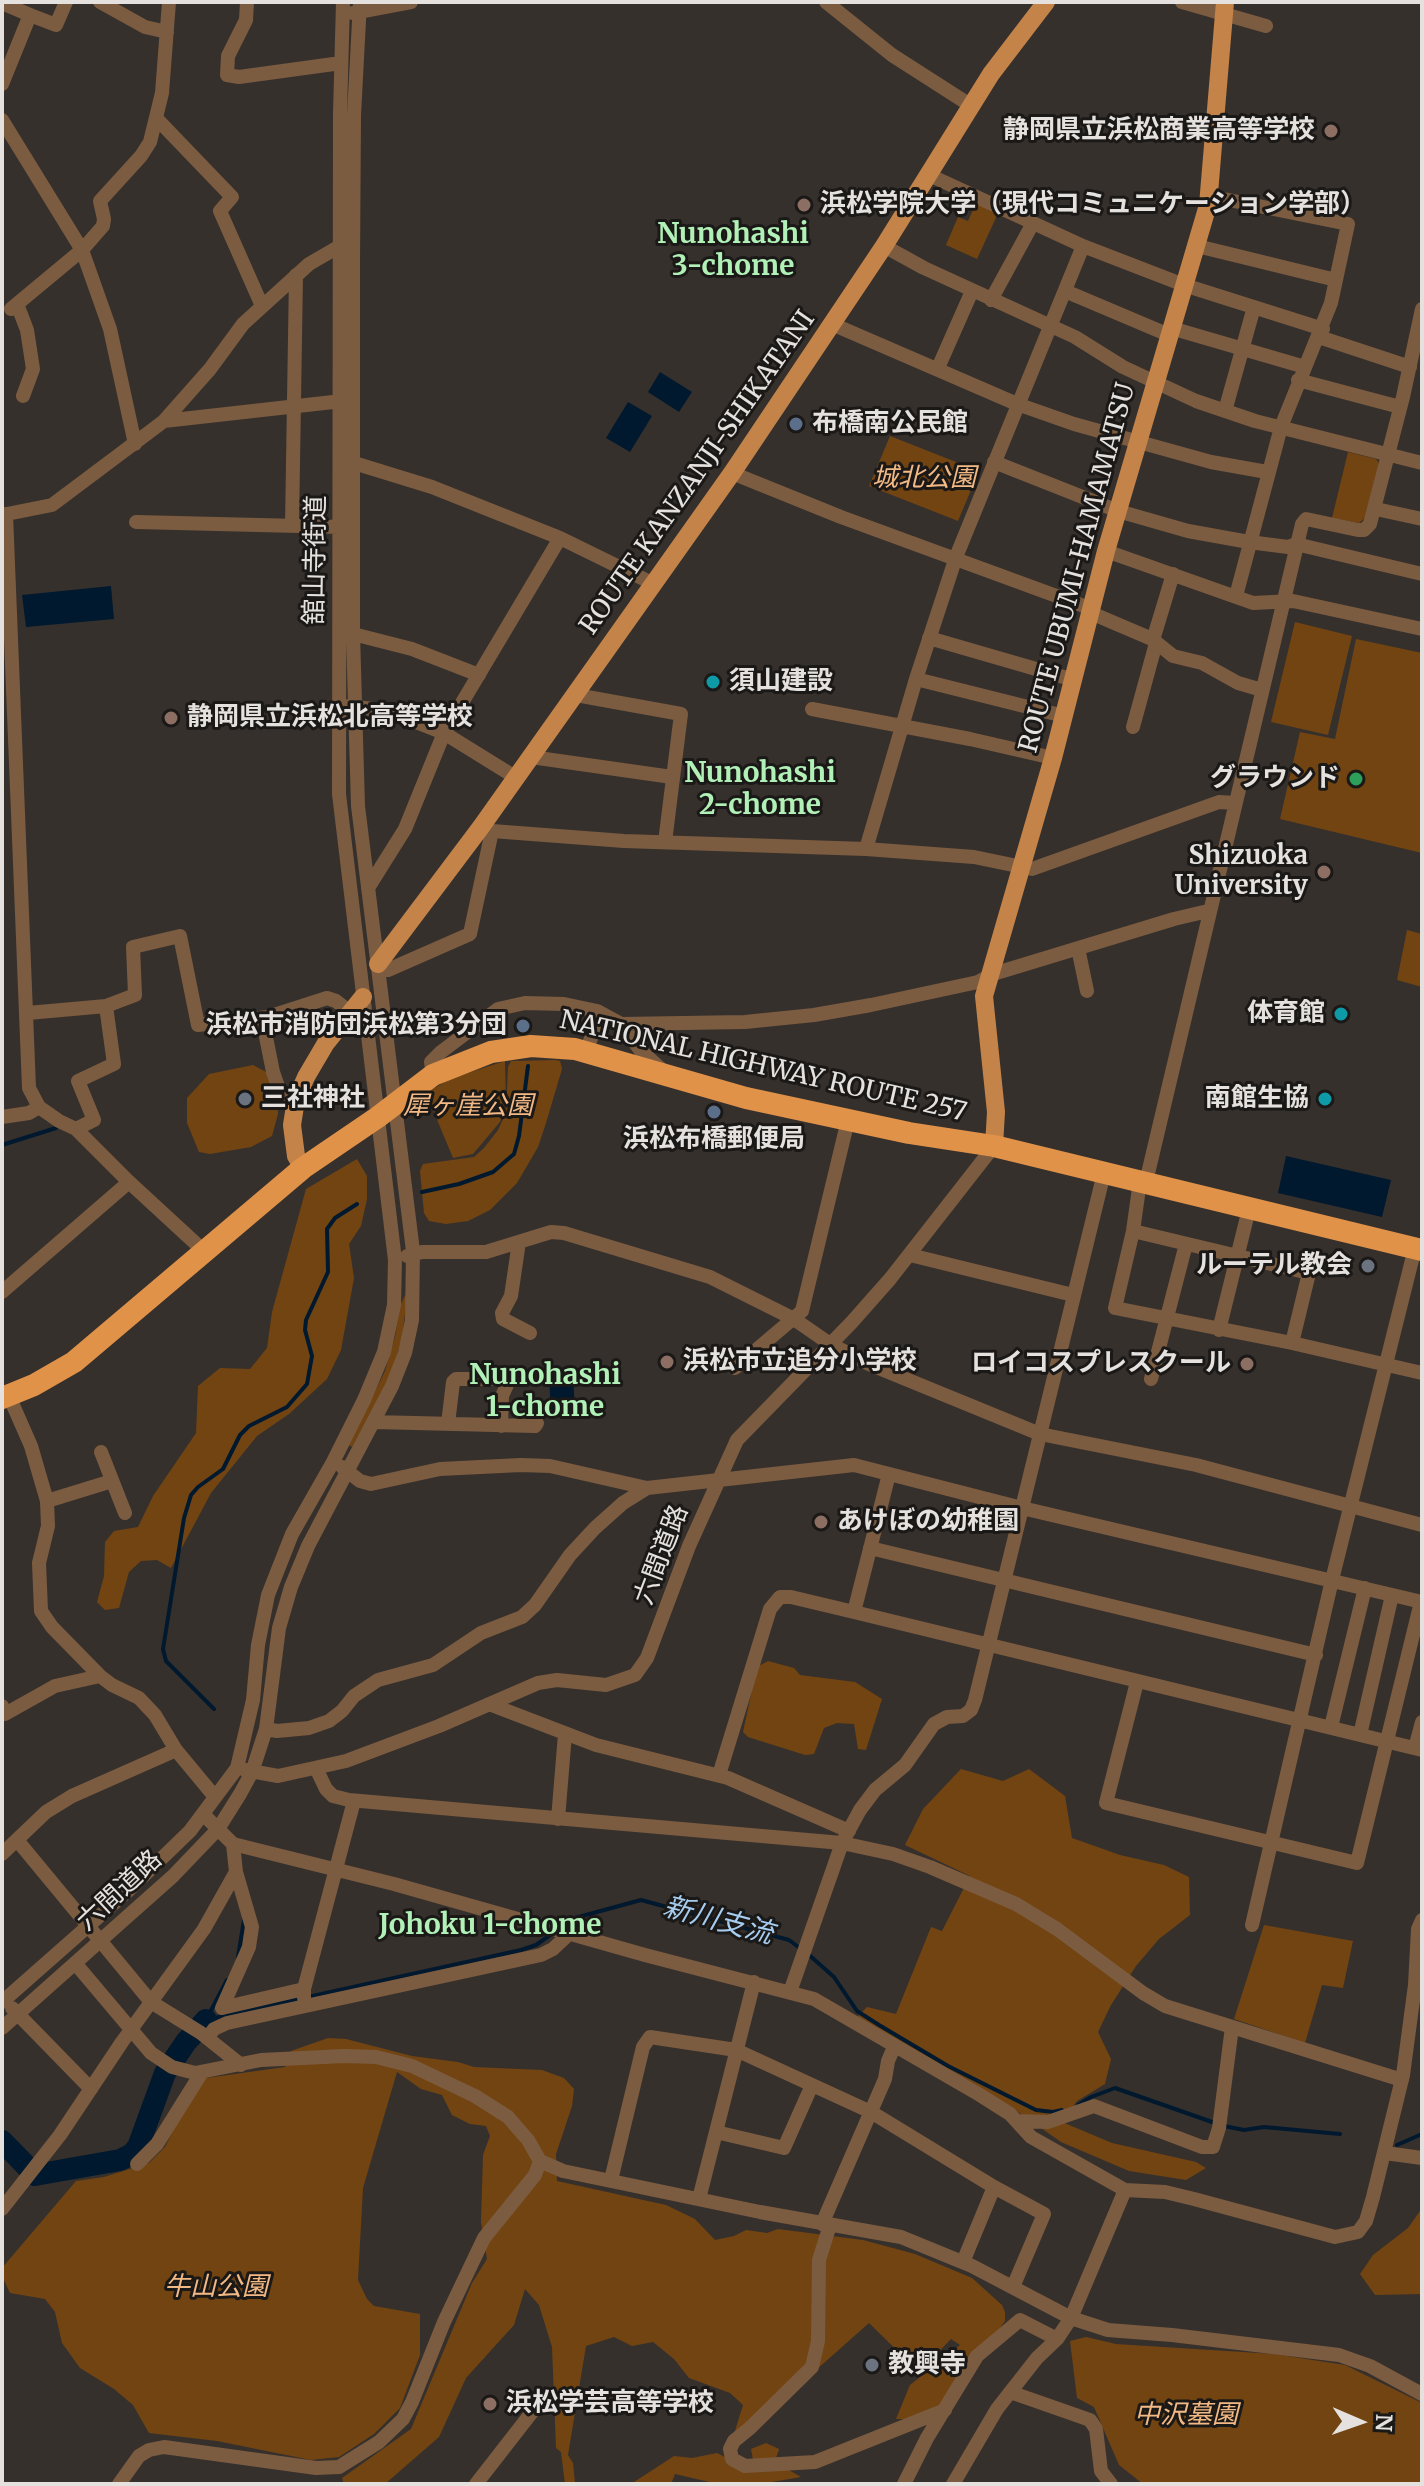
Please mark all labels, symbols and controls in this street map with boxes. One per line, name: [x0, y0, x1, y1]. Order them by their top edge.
place label: 静岡県立浜松商業高等学校: [1003, 115, 1315, 147]
marker: 静岡県立浜松商業高等学校: [1322, 122, 1340, 140]
place label: 浜松学院大学（現代コミュニケーション学部）: [820, 189, 1366, 221]
marker: 浜松学院大学（現代コミュニケーション学部）: [795, 196, 813, 214]
district label: Nunohashi 3-chome: [657, 218, 809, 284]
street label: ROUTE KANZANJI-SHIKATANI: [574, 305, 822, 641]
street label: ROUTE UBUMI-HAMAMATSU: [1014, 380, 1142, 756]
place label: 布橋南公民館: [812, 408, 968, 440]
marker: 布橋南公民館: [787, 415, 805, 433]
park label: 城北公園: [872, 463, 976, 495]
street label: 舘山寺街道: [299, 495, 333, 625]
place label: 須山建設: [729, 666, 833, 698]
marker: 須山建設: [704, 673, 722, 691]
place label: 静岡県立浜松北高等学校: [187, 702, 473, 734]
marker: 静岡県立浜松北高等学校: [162, 709, 180, 727]
district label: Nunohashi 2-chome: [684, 757, 836, 823]
place label: グラウンド: [1210, 763, 1340, 795]
marker: グラウンド: [1347, 770, 1365, 788]
place label: Shizuoka University: [1175, 841, 1308, 902]
marker: Shizuoka University: [1315, 863, 1333, 881]
place label: 体育館: [1247, 998, 1325, 1030]
street label: NATIONAL HIGHWAY ROUTE 257: [557, 1005, 969, 1129]
marker: 体育館: [1332, 1005, 1350, 1023]
place label: 浜松市消防団浜松第3分団: [206, 1010, 507, 1042]
marker: 浜松市消防団浜松第3分団: [514, 1017, 532, 1035]
place label: 三社神社: [261, 1083, 365, 1115]
place label: 南館生協: [1205, 1083, 1309, 1115]
marker: 三社神社: [236, 1090, 254, 1108]
marker: 南館生協: [1316, 1090, 1334, 1108]
park label: 犀ヶ崖公園: [403, 1091, 533, 1123]
marker: 浜松布橋郵便局: [705, 1103, 723, 1121]
place label: 浜松布橋郵便局: [623, 1124, 805, 1156]
place label: ルーテル教会: [1196, 1250, 1352, 1282]
marker: ルーテル教会: [1359, 1257, 1377, 1275]
place label: 浜松市立追分小学校: [683, 1346, 917, 1378]
place label: ロイコスプレスクール: [971, 1348, 1231, 1380]
marker: 浜松市立追分小学校: [658, 1353, 676, 1371]
marker: ロイコスプレスクール: [1238, 1355, 1256, 1373]
district label: Nunohashi 1-chome: [469, 1359, 621, 1425]
street label: 六間道路: [629, 1501, 695, 1609]
place label: あけぼの幼稚園: [837, 1506, 1019, 1538]
marker: あけぼの幼稚園: [812, 1513, 830, 1531]
street label: 六間道路: [71, 1844, 169, 1938]
water label: 新川支流: [660, 1890, 776, 1952]
district label: Johoku 1-chome: [379, 1909, 601, 1943]
park label: 牛山公園: [164, 2272, 268, 2304]
place label: 教興寺: [888, 2349, 966, 2381]
marker: 教興寺: [863, 2356, 881, 2374]
north arrow: [1320, 2382, 1400, 2462]
place label: 浜松学芸高等学校: [506, 2388, 714, 2420]
marker: 浜松学芸高等学校: [481, 2395, 499, 2413]
park label: 中沢墓園: [1134, 2400, 1238, 2432]
text: N: [1370, 2414, 1398, 2432]

